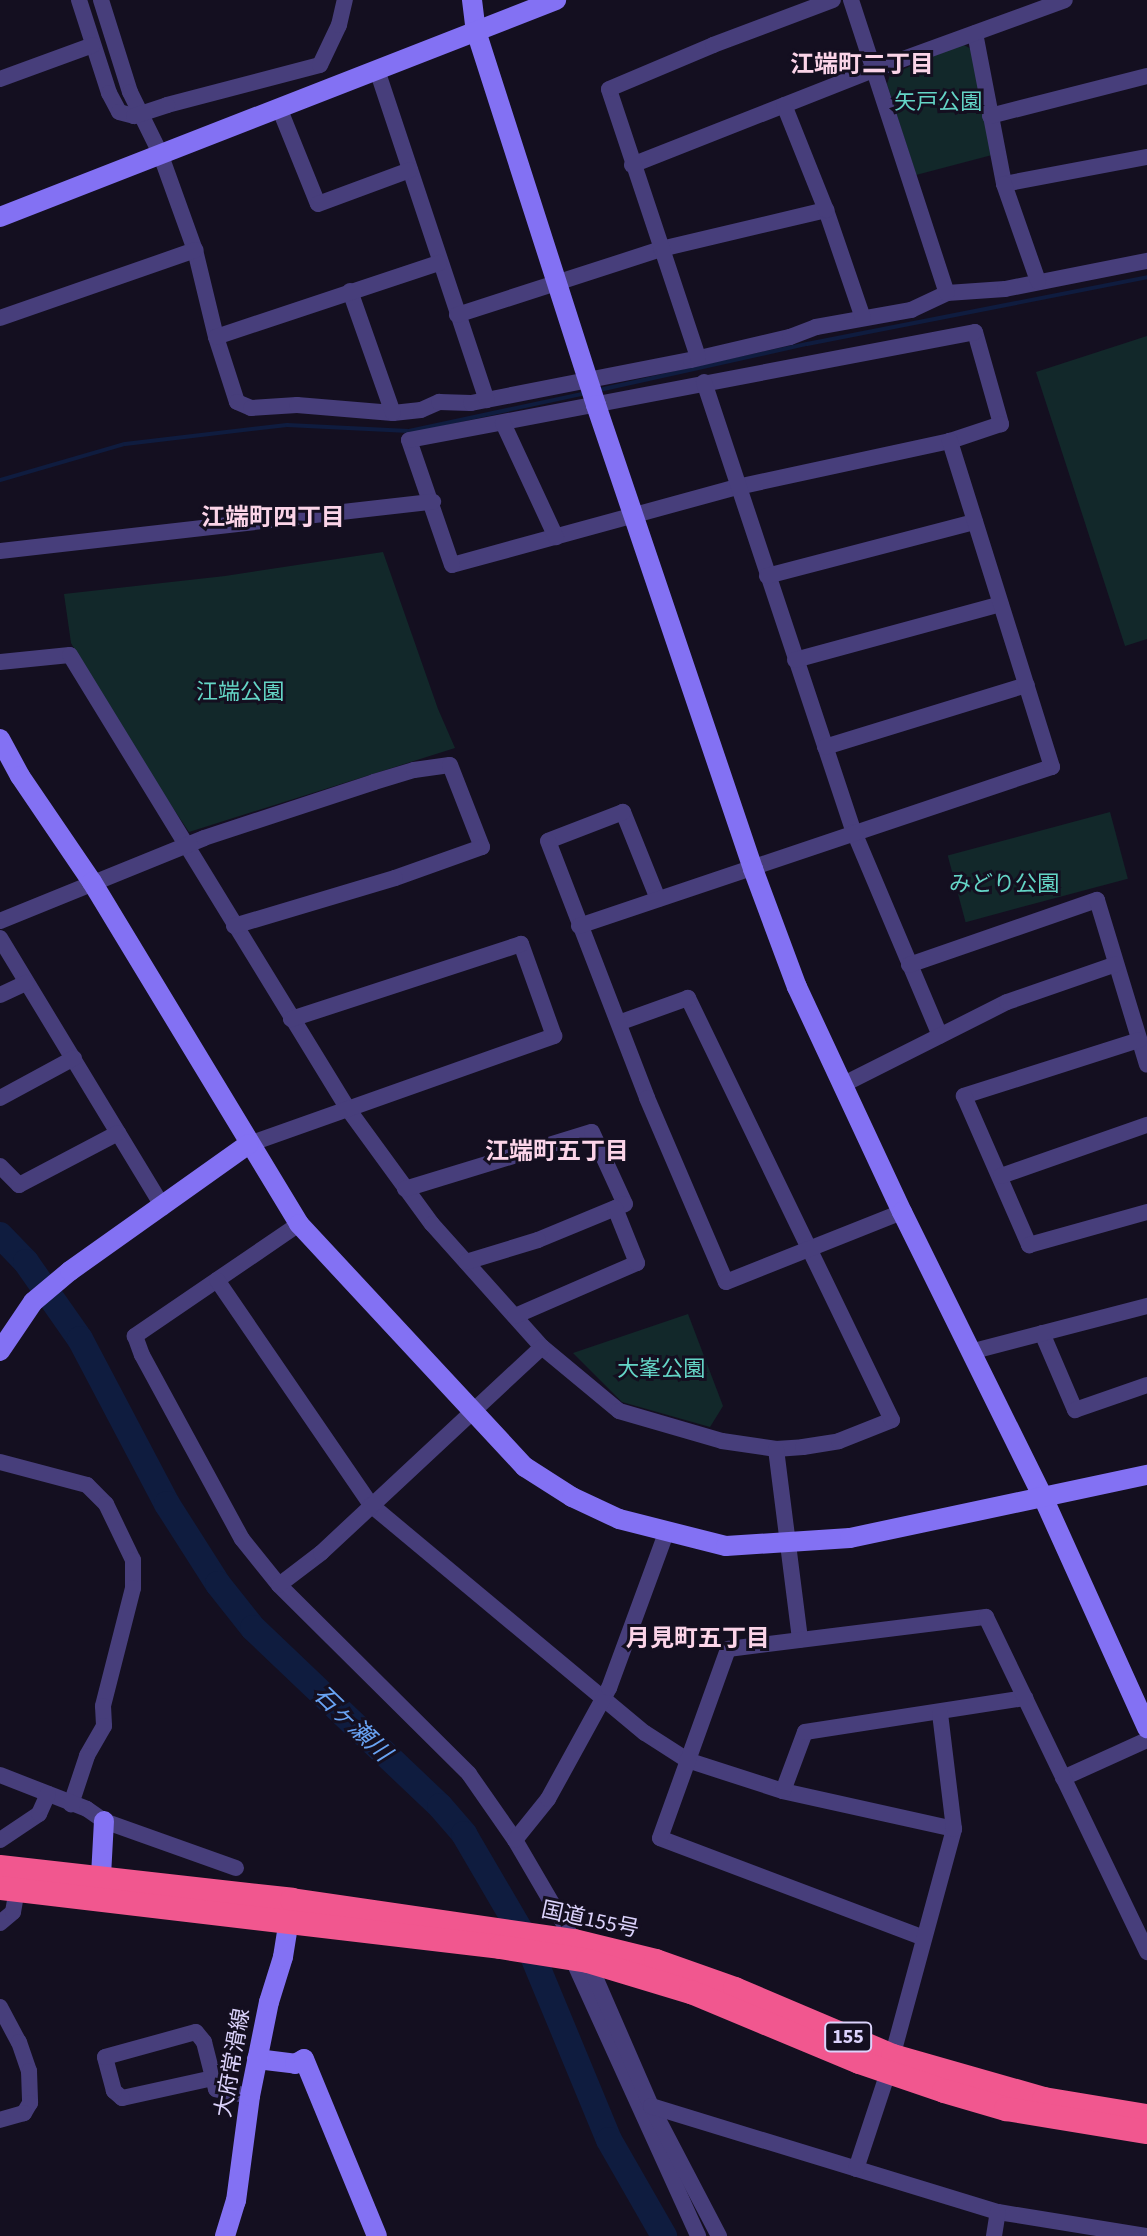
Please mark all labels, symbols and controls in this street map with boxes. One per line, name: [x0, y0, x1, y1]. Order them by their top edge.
district label: 江端町二丁目: [790, 51, 934, 79]
park label: 矢戸公園: [894, 90, 982, 116]
district label: 江端町四丁目: [201, 504, 345, 532]
park label: 江端公園: [196, 680, 284, 706]
park label: みどり公園: [949, 872, 1059, 898]
district label: 江端町五丁目: [485, 1138, 629, 1166]
park label: 大峯公園: [617, 1357, 705, 1383]
district label: 月見町五丁目: [626, 1625, 770, 1653]
water label: 石ヶ瀬川: [307, 1680, 397, 1768]
street label: 国道155号: [539, 1897, 641, 1943]
street label: 大府常滑線: [210, 2007, 256, 2119]
road number: 155: [824, 2021, 872, 2053]

